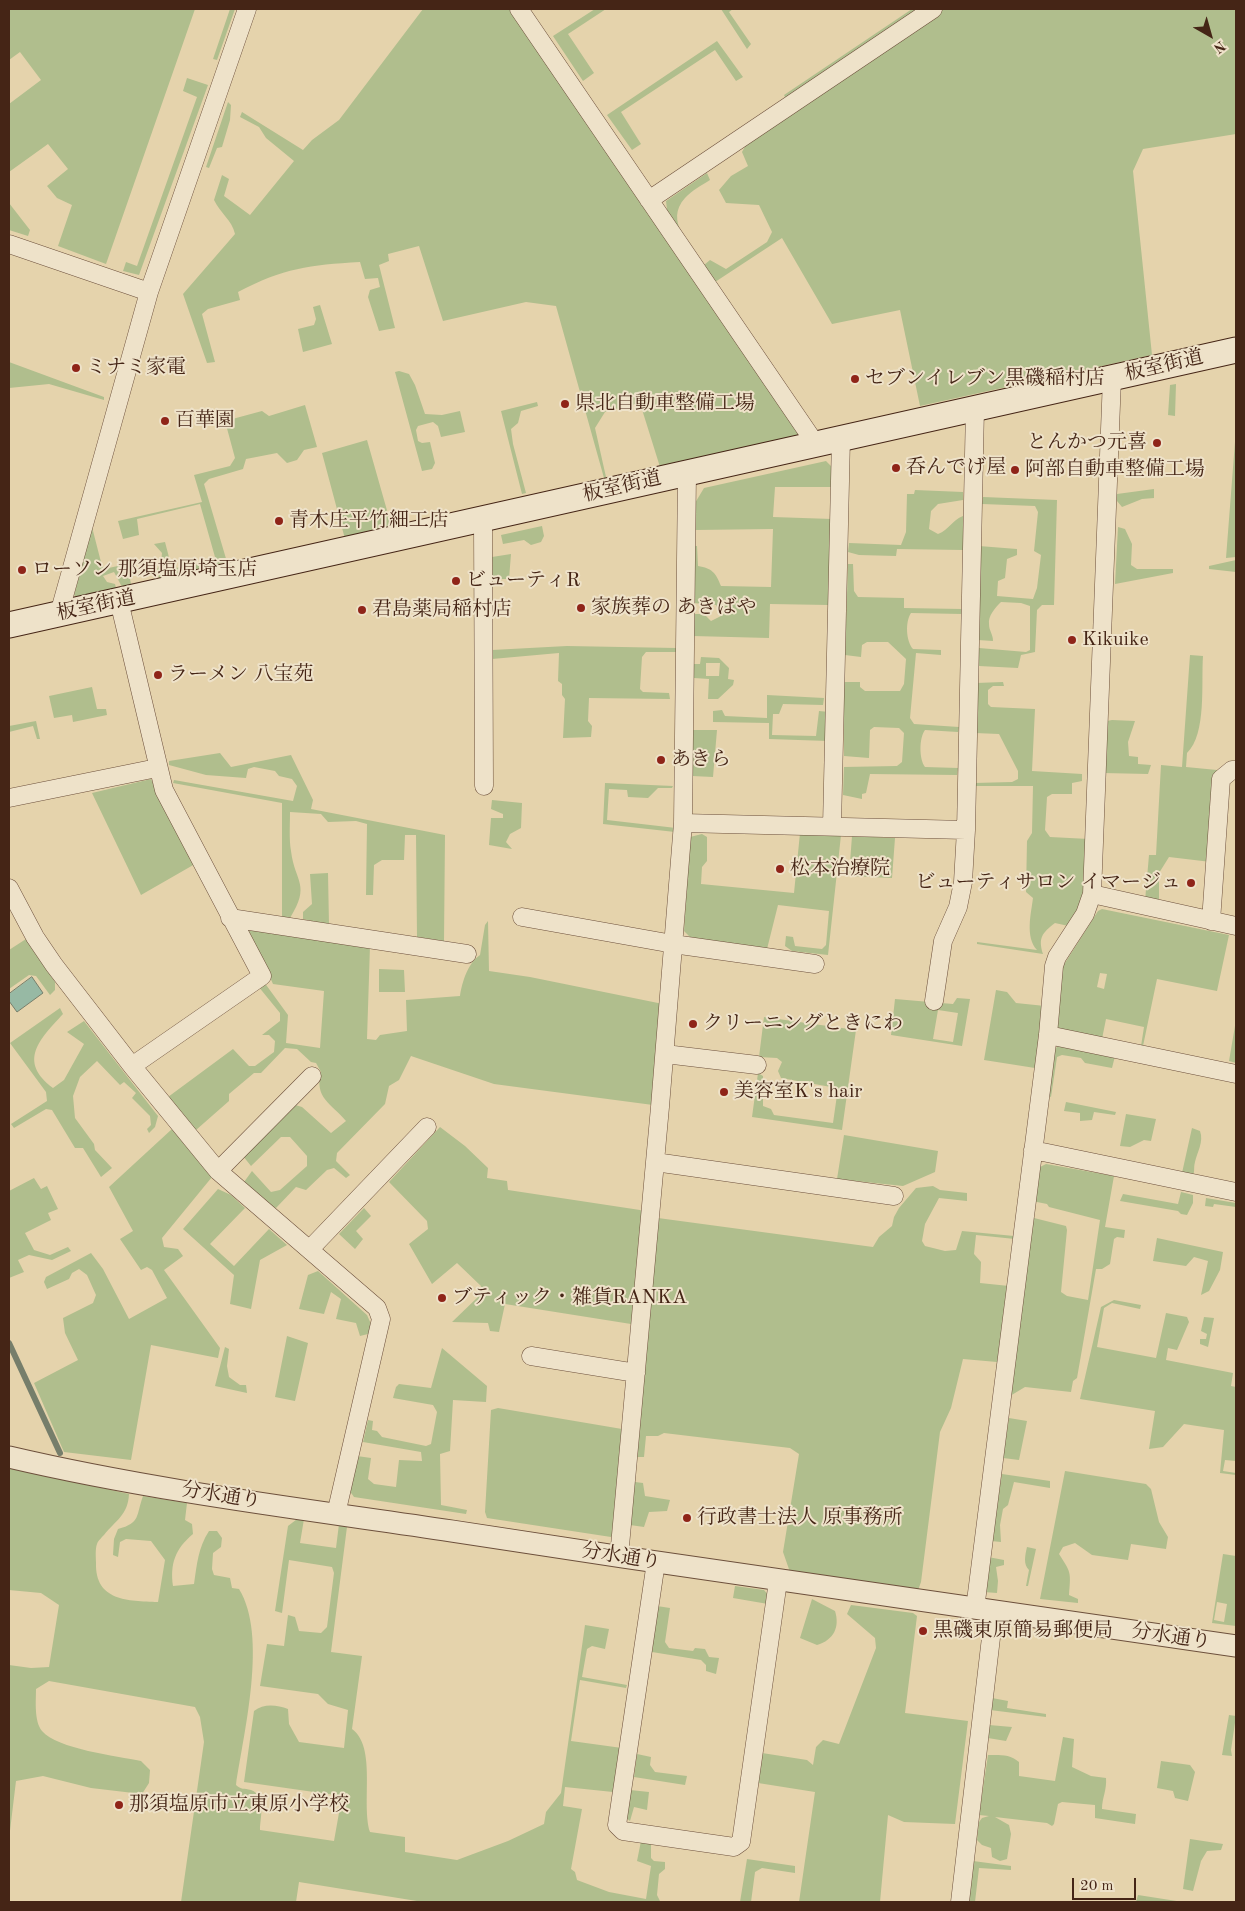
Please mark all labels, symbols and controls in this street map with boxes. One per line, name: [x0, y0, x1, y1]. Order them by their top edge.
north arrow: [1185, 10, 1235, 60]
text: N: [1211, 38, 1228, 56]
street label: 板室街道: [1122, 345, 1206, 387]
place label: ミナミ家電: [86, 356, 186, 380]
marker: ミナミ家電: [70, 362, 82, 374]
place label: セブンイレブン黒磯稲村店: [865, 367, 1105, 391]
marker: セブンイレブン黒磯稲村店: [849, 373, 861, 385]
place label: 県北自動車整備工場: [575, 392, 755, 416]
marker: 県北自動車整備工場: [559, 398, 571, 410]
place label: 百華園: [175, 409, 235, 433]
marker: 百華園: [159, 415, 171, 427]
place label: とんかつ元喜: [1027, 431, 1147, 455]
marker: とんかつ元喜: [1151, 437, 1163, 449]
place label: 呑んでげ屋: [906, 456, 1006, 480]
place label: 阿部自動車整備工場: [1025, 458, 1205, 482]
marker: 呑んでげ屋: [890, 462, 902, 474]
marker: 阿部自動車整備工場: [1009, 464, 1021, 476]
street label: 板室街道: [580, 466, 664, 508]
place label: 青木庄平竹細工店: [289, 509, 449, 533]
marker: 青木庄平竹細工店: [273, 515, 285, 527]
place label: ローソン 那須塩原埼玉店: [32, 558, 258, 582]
marker: ローソン 那須塩原埼玉店: [16, 564, 28, 576]
place label: ビューティR: [466, 569, 580, 593]
marker: ビューティR: [450, 575, 462, 587]
street label: 板室街道: [54, 586, 138, 626]
place label: 家族葬の あきばや: [591, 596, 757, 620]
place label: 君島薬局稲村店: [372, 598, 512, 622]
marker: 家族葬の あきばや: [575, 602, 587, 614]
marker: 君島薬局稲村店: [356, 604, 368, 616]
place label: Kikuike: [1082, 628, 1149, 652]
marker: Kikuike: [1066, 634, 1078, 646]
place label: ラーメン 八宝苑: [168, 663, 314, 687]
marker: ラーメン 八宝苑: [152, 669, 164, 681]
place label: あきら: [671, 748, 731, 772]
marker: あきら: [655, 754, 667, 766]
place label: 松本治療院: [790, 857, 890, 881]
marker: 松本治療院: [774, 863, 786, 875]
place label: ビューティサロン イマージュ: [915, 871, 1181, 895]
marker: ビューティサロン イマージュ: [1185, 877, 1197, 889]
place label: クリーニングときにわ: [703, 1012, 903, 1036]
marker: クリーニングときにわ: [687, 1018, 699, 1030]
place label: 美容室K's hair: [734, 1080, 863, 1104]
marker: 美容室K's hair: [718, 1086, 730, 1098]
place label: ブティック・雑貨RANKA: [452, 1286, 687, 1310]
marker: ブティック・雑貨RANKA: [436, 1292, 448, 1304]
street label: 分水通り: [180, 1478, 262, 1514]
place label: 行政書士法人 原事務所: [697, 1506, 903, 1530]
marker: 行政書士法人 原事務所: [681, 1512, 693, 1524]
street label: 分水通り: [580, 1539, 662, 1575]
place label: 黒磯東原簡易郵便局: [933, 1619, 1113, 1643]
street label: 分水通り: [1130, 1620, 1212, 1654]
marker: 黒磯東原簡易郵便局: [917, 1625, 929, 1637]
place label: 那須塩原市立東原小学校: [129, 1793, 349, 1817]
marker: 那須塩原市立東原小学校: [113, 1799, 125, 1811]
scale bar: [1075, 1868, 1139, 1900]
text: 20 m: [1080, 1879, 1114, 1894]

